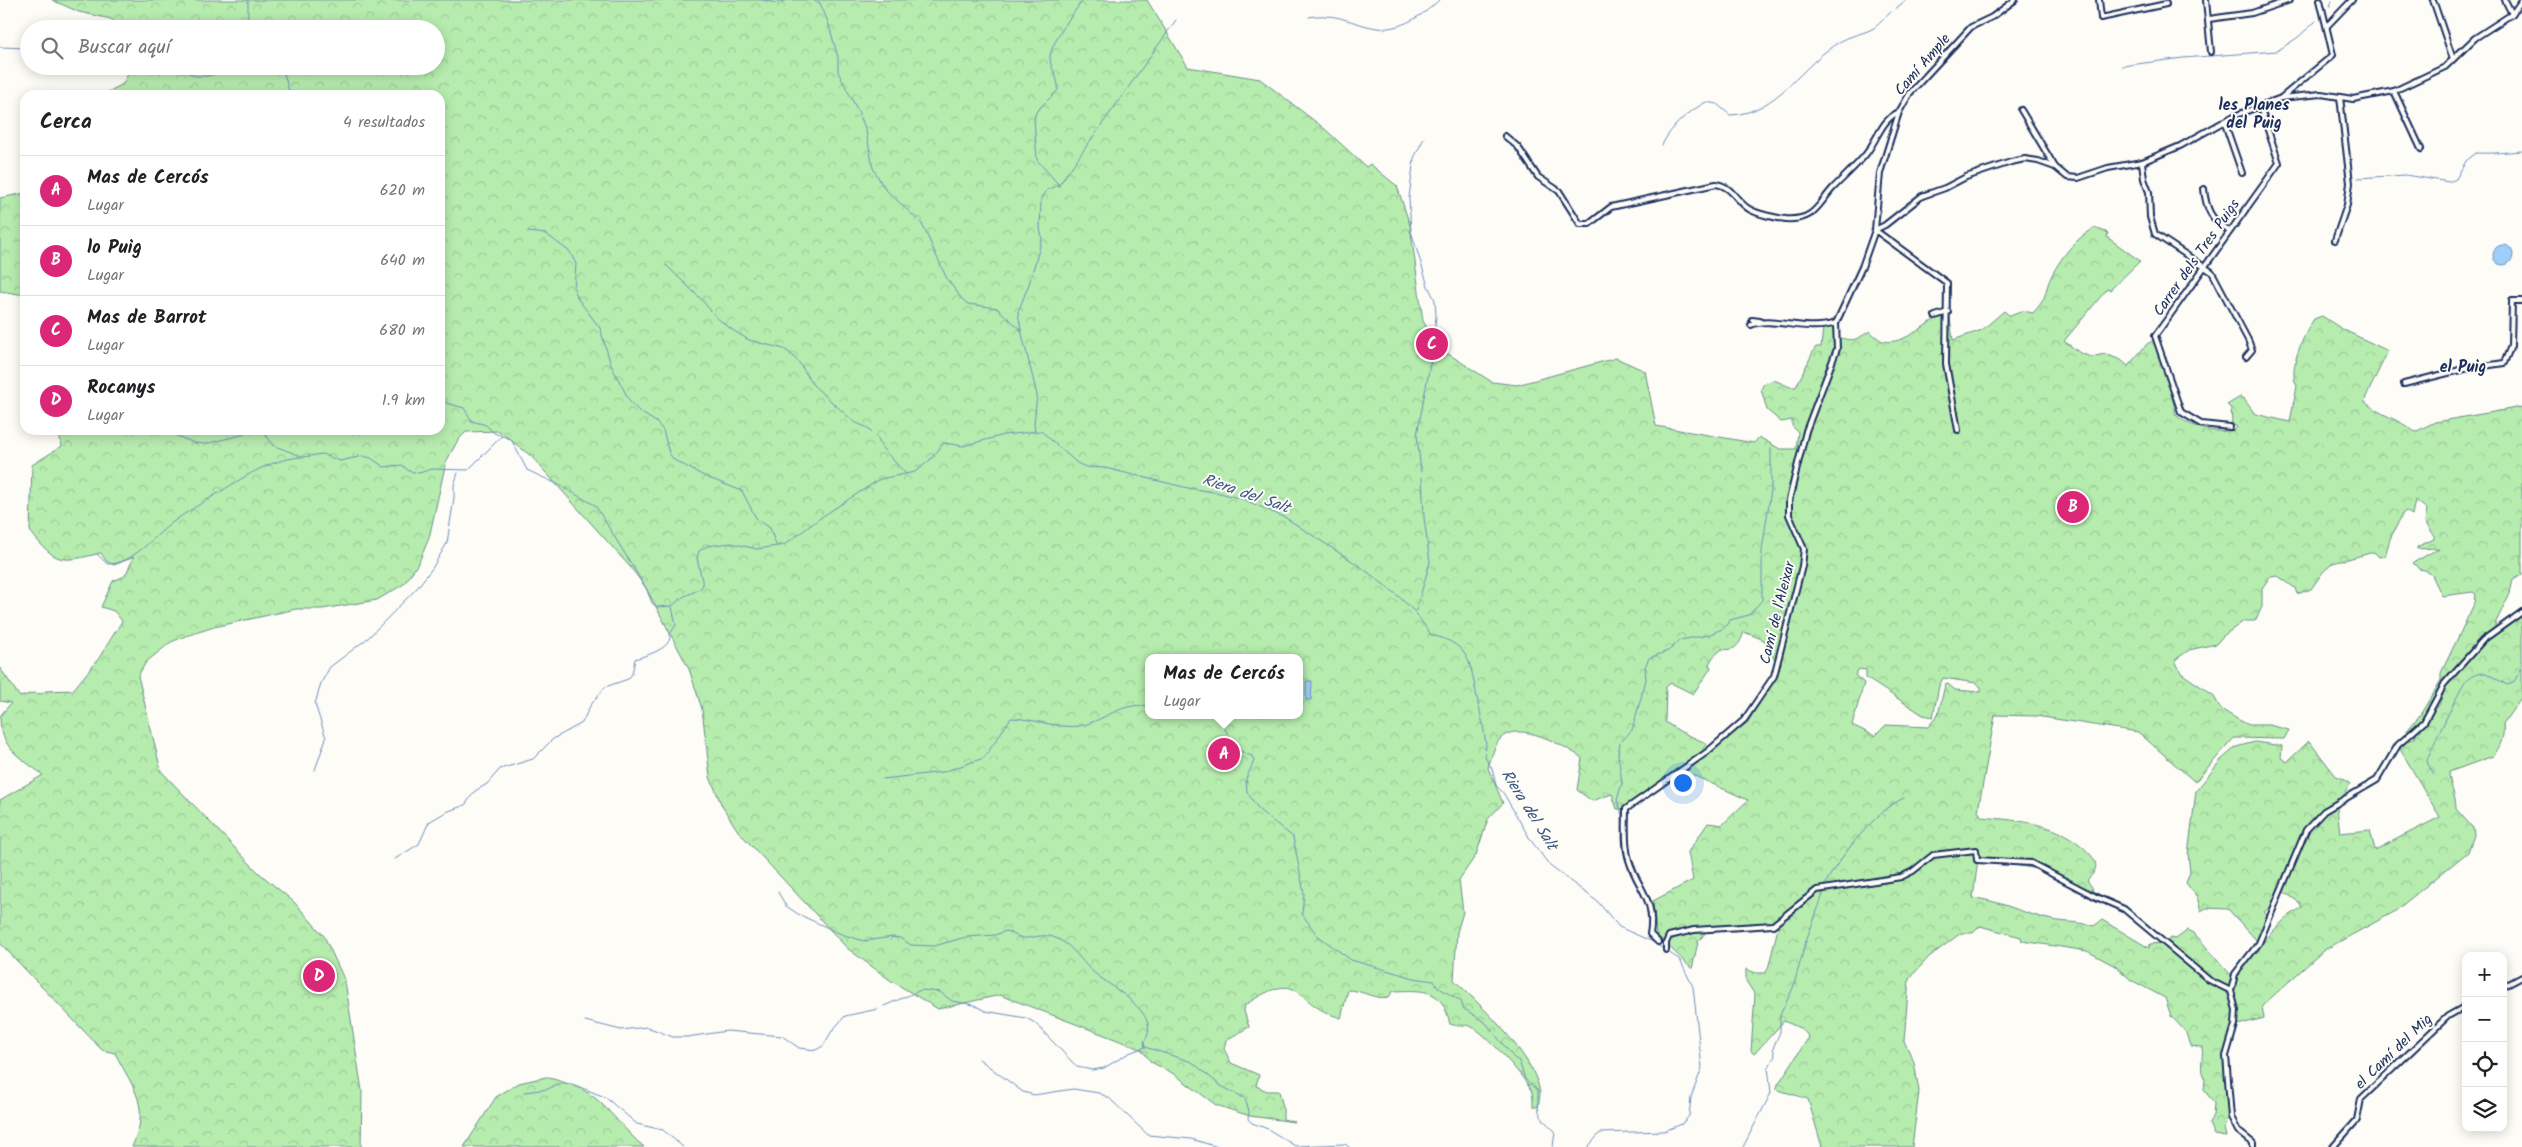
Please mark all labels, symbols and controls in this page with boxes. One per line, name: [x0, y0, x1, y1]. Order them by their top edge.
search box: [20, 20, 445, 75]
street label: Camí Ample: [1889, 28, 1957, 102]
text: Buscar aquí: [78, 33, 170, 63]
icon: search: [38, 34, 66, 62]
district label: les Planes del Puig: [2218, 93, 2290, 136]
text: Cerca: [40, 106, 92, 139]
text: 4 resultados: [343, 110, 425, 135]
text: Mas de Cercós: [87, 163, 209, 193]
text: A: [51, 178, 61, 203]
text: 620 m: [380, 178, 425, 203]
text: Lugar: [87, 193, 124, 218]
street label: Carrer dels Tres Puigs: [2147, 194, 2247, 322]
text: lo Puig: [87, 233, 142, 263]
text: B: [51, 248, 61, 273]
text: 640 m: [380, 248, 425, 273]
text: Lugar: [87, 263, 124, 288]
text: Mas de Barrot: [87, 303, 207, 333]
text: C: [51, 318, 61, 343]
text: 680 m: [379, 318, 425, 343]
pin: C: [1416, 325, 1448, 363]
text: Lugar: [87, 333, 124, 358]
district label: el Puig: [2440, 355, 2486, 380]
text: Rocanys: [87, 373, 155, 403]
text: D: [51, 388, 61, 413]
text: 1.9 km: [382, 388, 425, 413]
text: Lugar: [87, 403, 124, 428]
water label: Riera del Salt: [1199, 467, 1296, 522]
pin: B: [2057, 488, 2089, 526]
street label: Camí de l'Aleixar: [1754, 558, 1803, 667]
popup: [1145, 654, 1303, 719]
text: Mas de Cercós: [1163, 659, 1285, 689]
text: Lugar: [1163, 689, 1200, 714]
pin: A: [1208, 735, 1240, 773]
water label: Riera del Salt: [1494, 765, 1565, 858]
your location: [1670, 770, 1696, 796]
map controls: [2462, 952, 2507, 1132]
button: +: [2462, 952, 2507, 997]
pin: D: [303, 957, 335, 995]
button: −: [2462, 997, 2507, 1042]
street label: el Camí del Mig: [2350, 1008, 2438, 1096]
button: locate: [2462, 1042, 2507, 1087]
button: layers: [2462, 1087, 2507, 1132]

